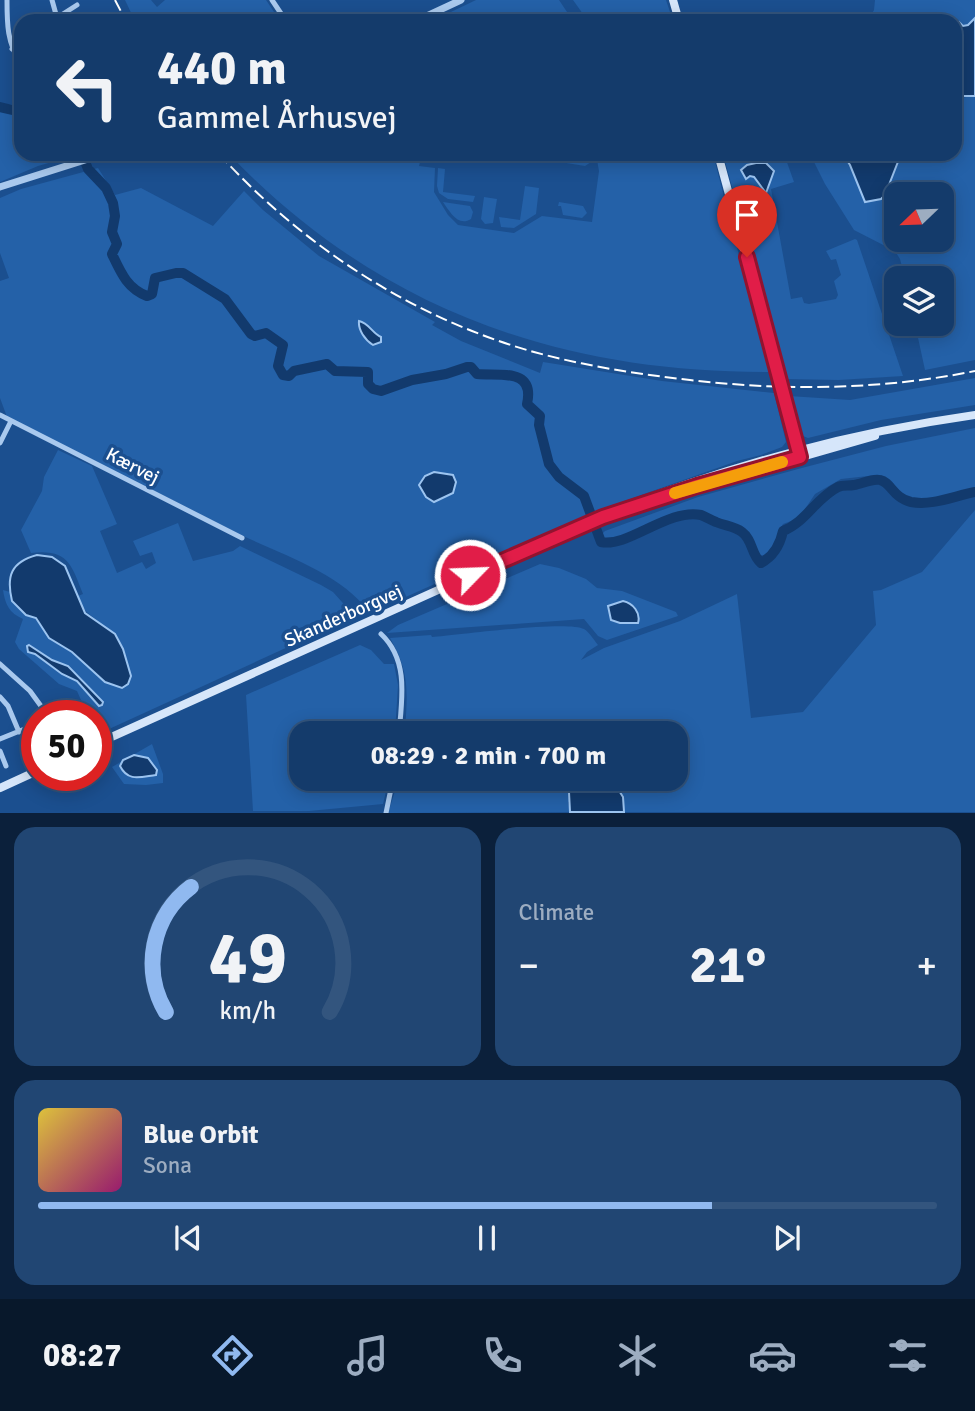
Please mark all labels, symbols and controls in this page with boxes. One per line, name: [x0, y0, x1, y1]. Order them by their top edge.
text: 440 m: [157, 38, 287, 98]
icon: left: [42, 42, 133, 133]
text: Gammel Århusvej: [157, 98, 397, 137]
north arrow: [884, 182, 954, 252]
map controls: [884, 182, 954, 336]
pin: [717, 185, 777, 257]
icon: arrive: [728, 196, 766, 234]
button: layers: [884, 266, 954, 336]
street label: Kærvej: [102, 442, 163, 490]
position arrow: [433, 538, 507, 612]
street label: Skanderborgvej: [281, 579, 406, 653]
speed limit sign: 50: [21, 700, 112, 791]
text: 08:29 · 2 min · 700 m: [371, 740, 606, 772]
text: Climate: [519, 898, 594, 927]
text: 49: [208, 915, 287, 1004]
text: 21°: [689, 933, 766, 997]
text: −: [519, 942, 539, 989]
text: +: [916, 942, 937, 989]
text: km/h: [219, 995, 276, 1026]
text: Blue Orbit: [143, 1119, 259, 1151]
text: Sona: [143, 1151, 192, 1180]
icon: previous: [169, 1219, 207, 1257]
icon: pause: [468, 1219, 506, 1257]
icon: next: [768, 1219, 806, 1257]
icon: directions: [208, 1331, 257, 1380]
icon: music: [343, 1331, 392, 1380]
icon: phone: [478, 1331, 527, 1380]
icon: climate: [613, 1331, 662, 1380]
icon: car: [748, 1331, 797, 1380]
icon: filters: [883, 1331, 932, 1380]
text: 08:27: [43, 1336, 122, 1375]

